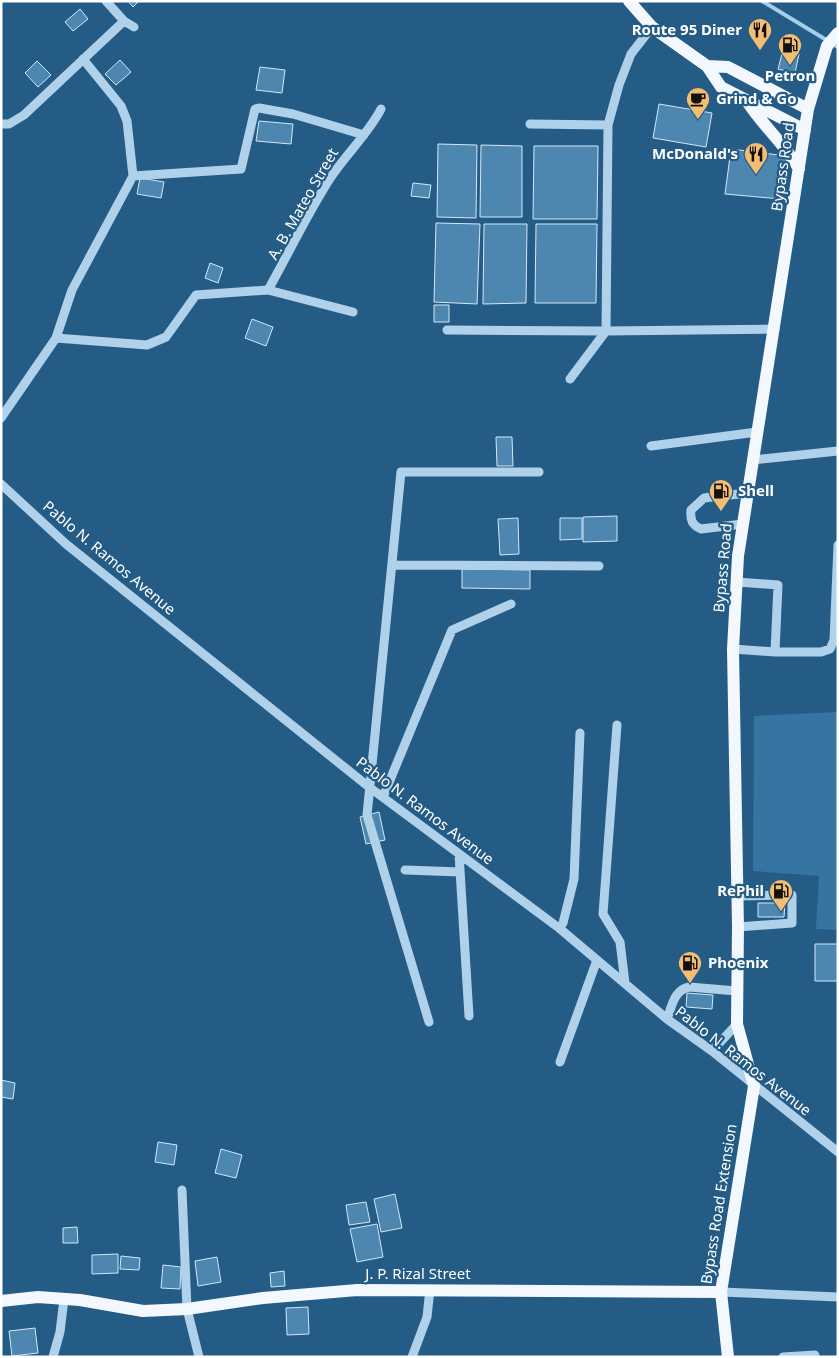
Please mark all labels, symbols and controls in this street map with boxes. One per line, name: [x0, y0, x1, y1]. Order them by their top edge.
restaurant icon: Route 95 Diner: [747, 17, 773, 51]
place label: Route 95 Diner: [632, 19, 742, 39]
fuel station icon: Petron: [777, 32, 803, 66]
place label: Petron: [765, 65, 815, 85]
cafe icon: Grind & Go: [685, 86, 711, 120]
place label: Grind & Go: [716, 88, 797, 108]
street label: Bypass Road: [766, 121, 798, 212]
restaurant icon: McDonald's: [743, 141, 769, 175]
place label: McDonald's: [652, 143, 738, 163]
street label: A. B. Mateo Street: [262, 144, 343, 263]
fuel station icon: Shell: [708, 478, 734, 512]
place label: Shell: [738, 480, 774, 500]
street label: Pablo N. Ramos Avenue: [39, 496, 180, 619]
street label: Bypass Road: [708, 523, 736, 613]
street label: Pablo N. Ramos Avenue: [353, 752, 498, 869]
fuel station icon: RePhil: [768, 878, 794, 912]
place label: RePhil: [717, 880, 764, 900]
fuel station icon: Phoenix: [677, 950, 703, 984]
place label: Phoenix: [708, 952, 769, 972]
street label: Pablo N. Ramos Avenue: [671, 1001, 816, 1120]
street label: Bypass Road Extension: [695, 1122, 741, 1285]
street label: J. P. Rizal Street: [363, 1263, 471, 1283]

